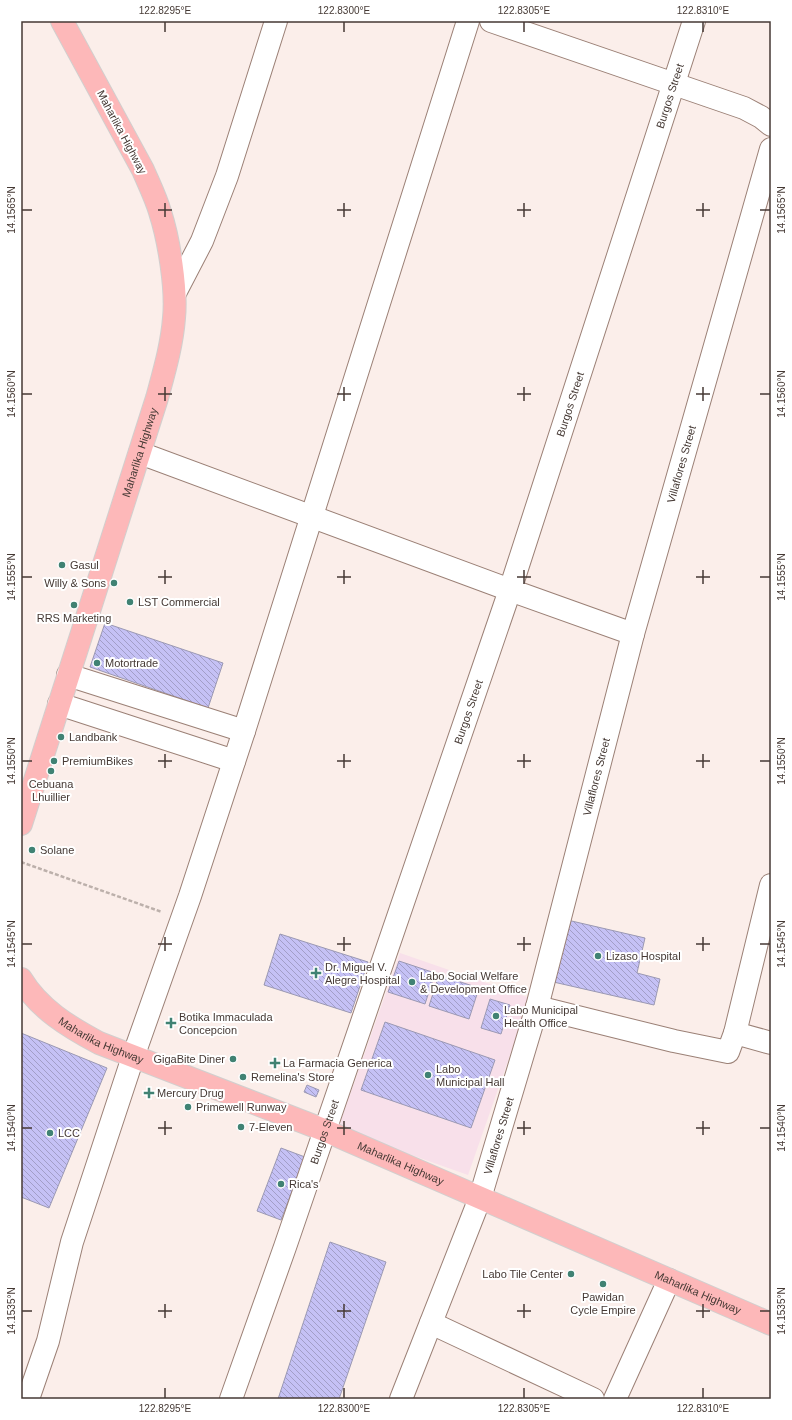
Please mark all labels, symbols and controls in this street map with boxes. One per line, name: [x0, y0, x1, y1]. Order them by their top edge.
text: 122.8295°E: [139, 5, 192, 16]
text: 122.8300°E: [318, 5, 371, 16]
text: 122.8305°E: [498, 5, 551, 16]
text: 122.8310°E: [677, 5, 730, 16]
street label: Burgos Street: [654, 62, 686, 130]
street label: Maharlika Highway: [95, 88, 149, 176]
text: 14.1565°N: [6, 186, 17, 234]
text: 14.1565°N: [776, 186, 787, 234]
text: 14.1560°N: [6, 370, 17, 418]
street label: Burgos Street: [554, 370, 586, 438]
text: 14.1560°N: [776, 370, 787, 418]
street label: Maharlika Highway: [120, 406, 160, 499]
street label: Villaflores Street: [665, 424, 698, 504]
text: 14.1555°N: [6, 553, 17, 601]
text: 14.1555°N: [776, 553, 787, 601]
place label: Gasul: [70, 559, 99, 571]
marker: Gasul: [57, 560, 67, 570]
place label: Willy & Sons: [44, 577, 106, 589]
marker: Willy & Sons: [109, 578, 119, 588]
place label: LST Commercial: [138, 596, 220, 608]
marker: LST Commercial: [125, 597, 135, 607]
marker: RRS Marketing: [69, 600, 79, 610]
place label: RRS Marketing: [37, 612, 111, 624]
place label: Motortrade: [105, 657, 158, 669]
marker: Motortrade: [92, 658, 102, 668]
street label: Burgos Street: [452, 678, 485, 746]
place label: Landbank: [69, 731, 118, 743]
marker: Landbank: [56, 732, 66, 742]
text: 14.1550°N: [6, 737, 17, 785]
street label: Villaflores Street: [580, 737, 612, 817]
text: 14.1550°N: [776, 737, 787, 785]
place label: PremiumBikes: [62, 755, 133, 767]
marker: PremiumBikes: [49, 756, 59, 766]
marker: Cebuana Lhuillier: [46, 766, 56, 776]
place label: Cebuana Lhuillier: [29, 778, 74, 803]
place label: Solane: [40, 844, 74, 856]
marker: Solane: [27, 845, 37, 855]
text: 14.1545°N: [6, 920, 17, 968]
text: 14.1545°N: [776, 920, 787, 968]
place label: Lizaso Hospital: [606, 950, 681, 962]
marker: Lizaso Hospital: [593, 951, 603, 961]
place label: Dr. Miguel V. Alegre Hospital: [325, 961, 400, 986]
marker: Dr. Miguel V. Alegre Hospital: [310, 967, 322, 979]
place label: Labo Social Welfare & Development Office: [420, 970, 527, 995]
marker: Labo Social Welfare & Development Office: [407, 977, 417, 987]
place label: Labo Municipal Health Office: [504, 1004, 578, 1029]
place label: Botika Immaculada Concepcion: [179, 1011, 273, 1036]
marker: Labo Municipal Health Office: [491, 1011, 501, 1021]
street label: Maharlika Highway: [56, 1015, 146, 1066]
marker: Botika Immaculada Concepcion: [166, 1018, 176, 1028]
place label: GigaBite Diner: [153, 1053, 225, 1065]
marker: GigaBite Diner: [228, 1054, 238, 1064]
place label: La Farmacia Generica: [283, 1057, 393, 1069]
marker: La Farmacia Generica: [270, 1058, 280, 1068]
place label: Labo Municipal Hall: [436, 1063, 504, 1088]
marker: Labo Municipal Hall: [423, 1070, 433, 1080]
place label: Remelina's Store: [251, 1071, 334, 1083]
marker: Remelina's Store: [238, 1072, 248, 1082]
place label: Mercury Drug: [157, 1087, 224, 1099]
marker: Mercury Drug: [144, 1088, 154, 1098]
street label: Villaflores Street: [481, 1096, 516, 1176]
street label: Burgos Street: [308, 1098, 341, 1166]
place label: Primewell Runway: [196, 1101, 287, 1113]
marker: Primewell Runway: [183, 1102, 193, 1112]
text: 14.1540°N: [6, 1104, 17, 1152]
text: 14.1540°N: [776, 1104, 787, 1152]
place label: 7-Eleven: [249, 1121, 292, 1133]
marker: 7-Eleven: [236, 1122, 246, 1132]
place label: LCC: [58, 1127, 80, 1139]
marker: LCC: [45, 1128, 55, 1138]
street label: Maharlika Highway: [356, 1139, 446, 1188]
place label: Rica's: [289, 1178, 319, 1190]
marker: Rica's: [276, 1179, 286, 1189]
place label: Labo Tile Center: [482, 1268, 563, 1280]
street label: Maharlika Highway: [653, 1268, 743, 1316]
marker: Labo Tile Center: [566, 1269, 576, 1279]
marker: Pawidan Cycle Empire: [598, 1279, 608, 1289]
text: 14.1535°N: [6, 1287, 17, 1335]
text: 14.1535°N: [776, 1287, 787, 1335]
place label: Pawidan Cycle Empire: [570, 1291, 636, 1316]
text: 122.8295°E: [139, 1403, 192, 1414]
text: 122.8300°E: [318, 1403, 371, 1414]
text: 122.8305°E: [498, 1403, 551, 1414]
text: 122.8310°E: [677, 1403, 730, 1414]

